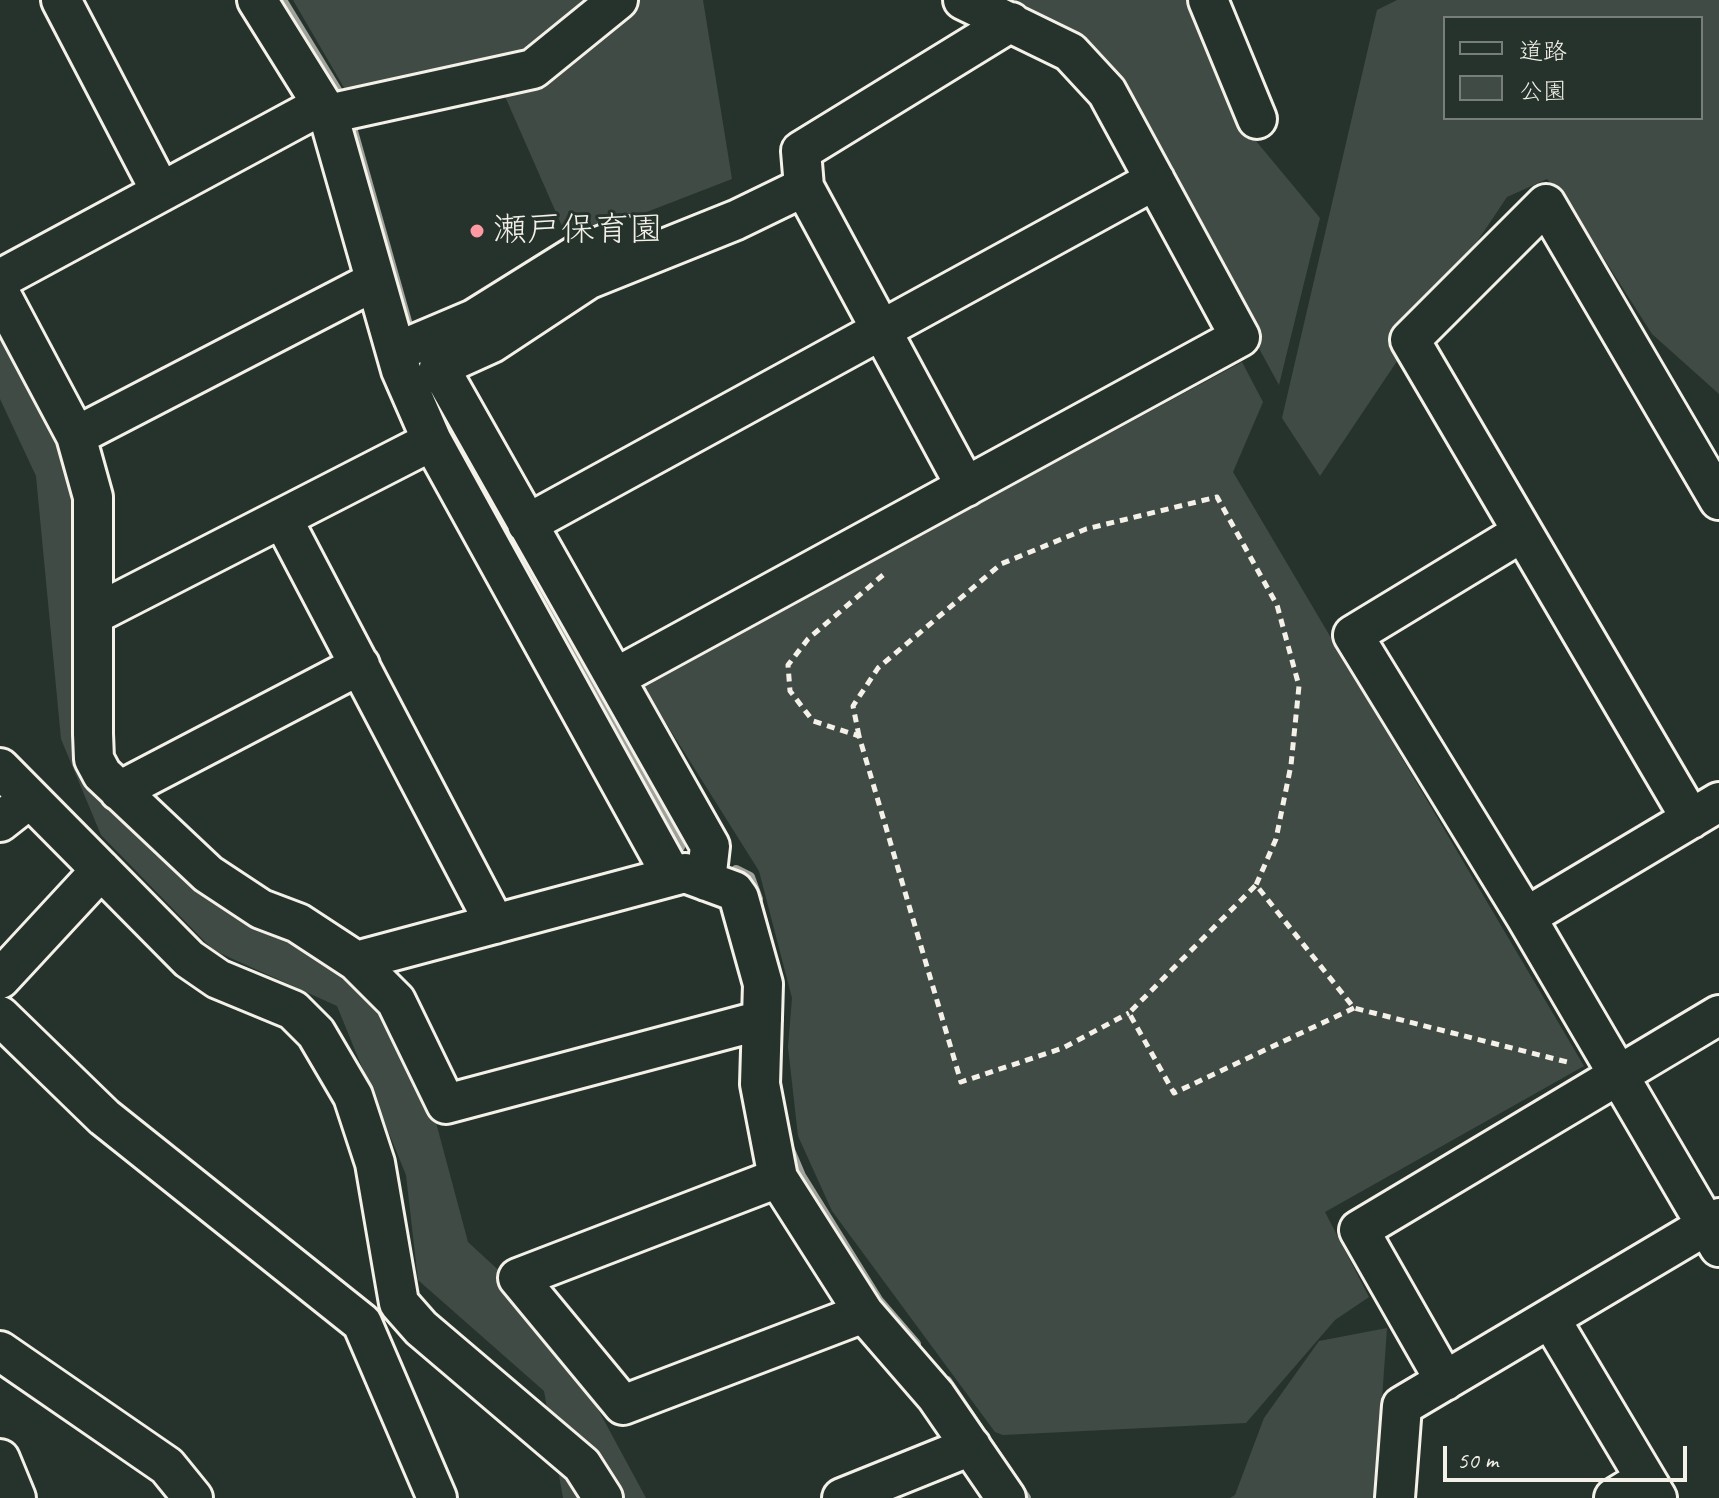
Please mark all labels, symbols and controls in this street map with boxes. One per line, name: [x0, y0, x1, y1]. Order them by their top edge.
legend: [1443, 16, 1703, 120]
text: 道路: [1519, 36, 1567, 66]
text: 公園: [1519, 76, 1567, 106]
place label: 瀬戸保育園: [493, 211, 663, 251]
marker: 瀬戸保育園: [468, 222, 486, 240]
scale bar: [1447, 1430, 1691, 1480]
text: 50 m: [1457, 1445, 1498, 1475]

